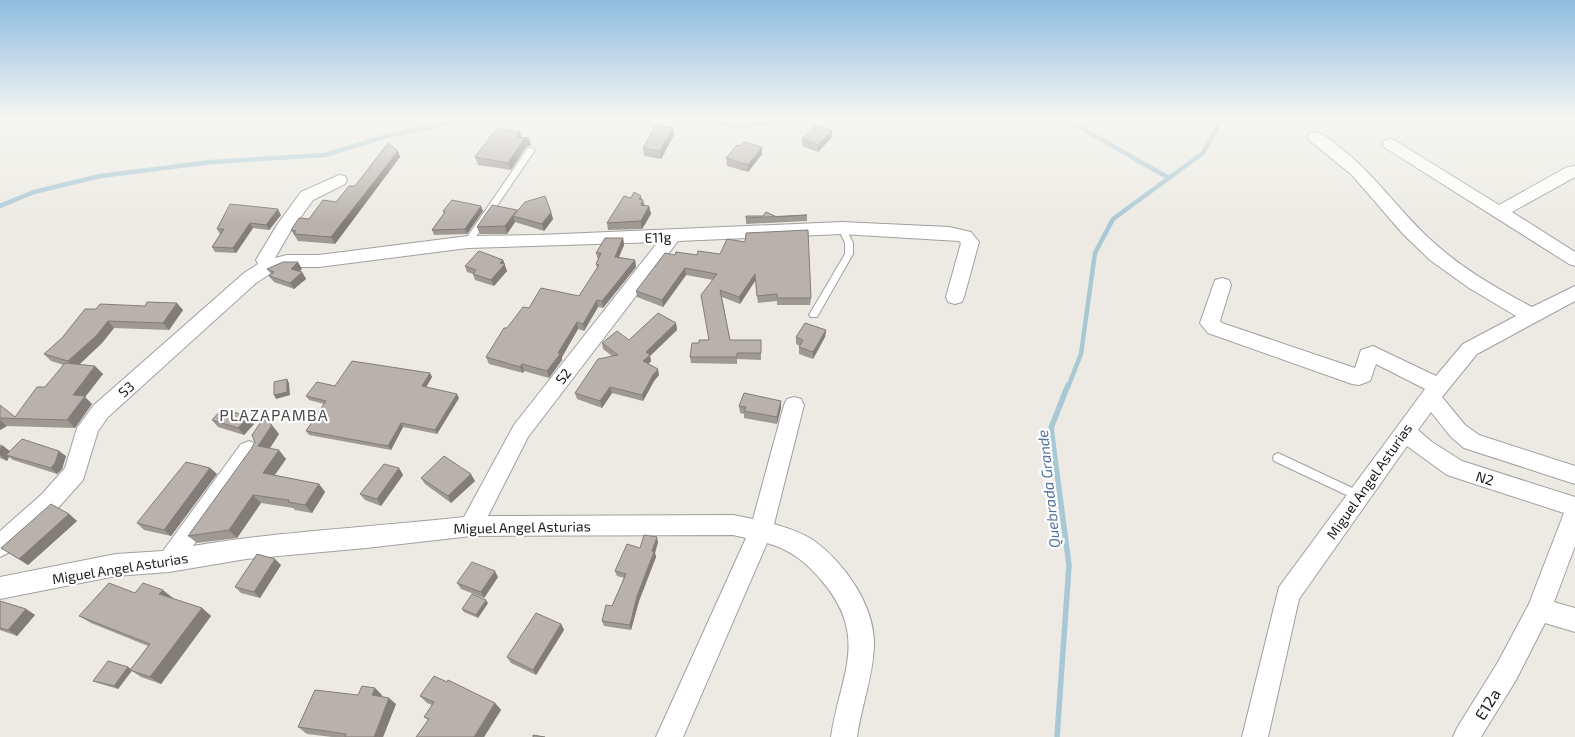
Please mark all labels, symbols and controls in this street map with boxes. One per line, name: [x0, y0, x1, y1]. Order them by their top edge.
street label: E11g: [644, 228, 672, 246]
street label: S2: [551, 364, 575, 387]
street label: S3: [115, 377, 137, 401]
district label: PLAZAPAMBA: [219, 405, 329, 424]
street label: Miguel Angel Asturias: [1323, 420, 1415, 542]
water label: Quebrada Grande: [1033, 429, 1064, 549]
street label: N2: [1474, 467, 1496, 489]
street label: Miguel Angel Asturias: [453, 517, 591, 537]
street label: Miguel Angel Asturias: [51, 549, 189, 587]
street label: E12a: [1470, 685, 1504, 723]

